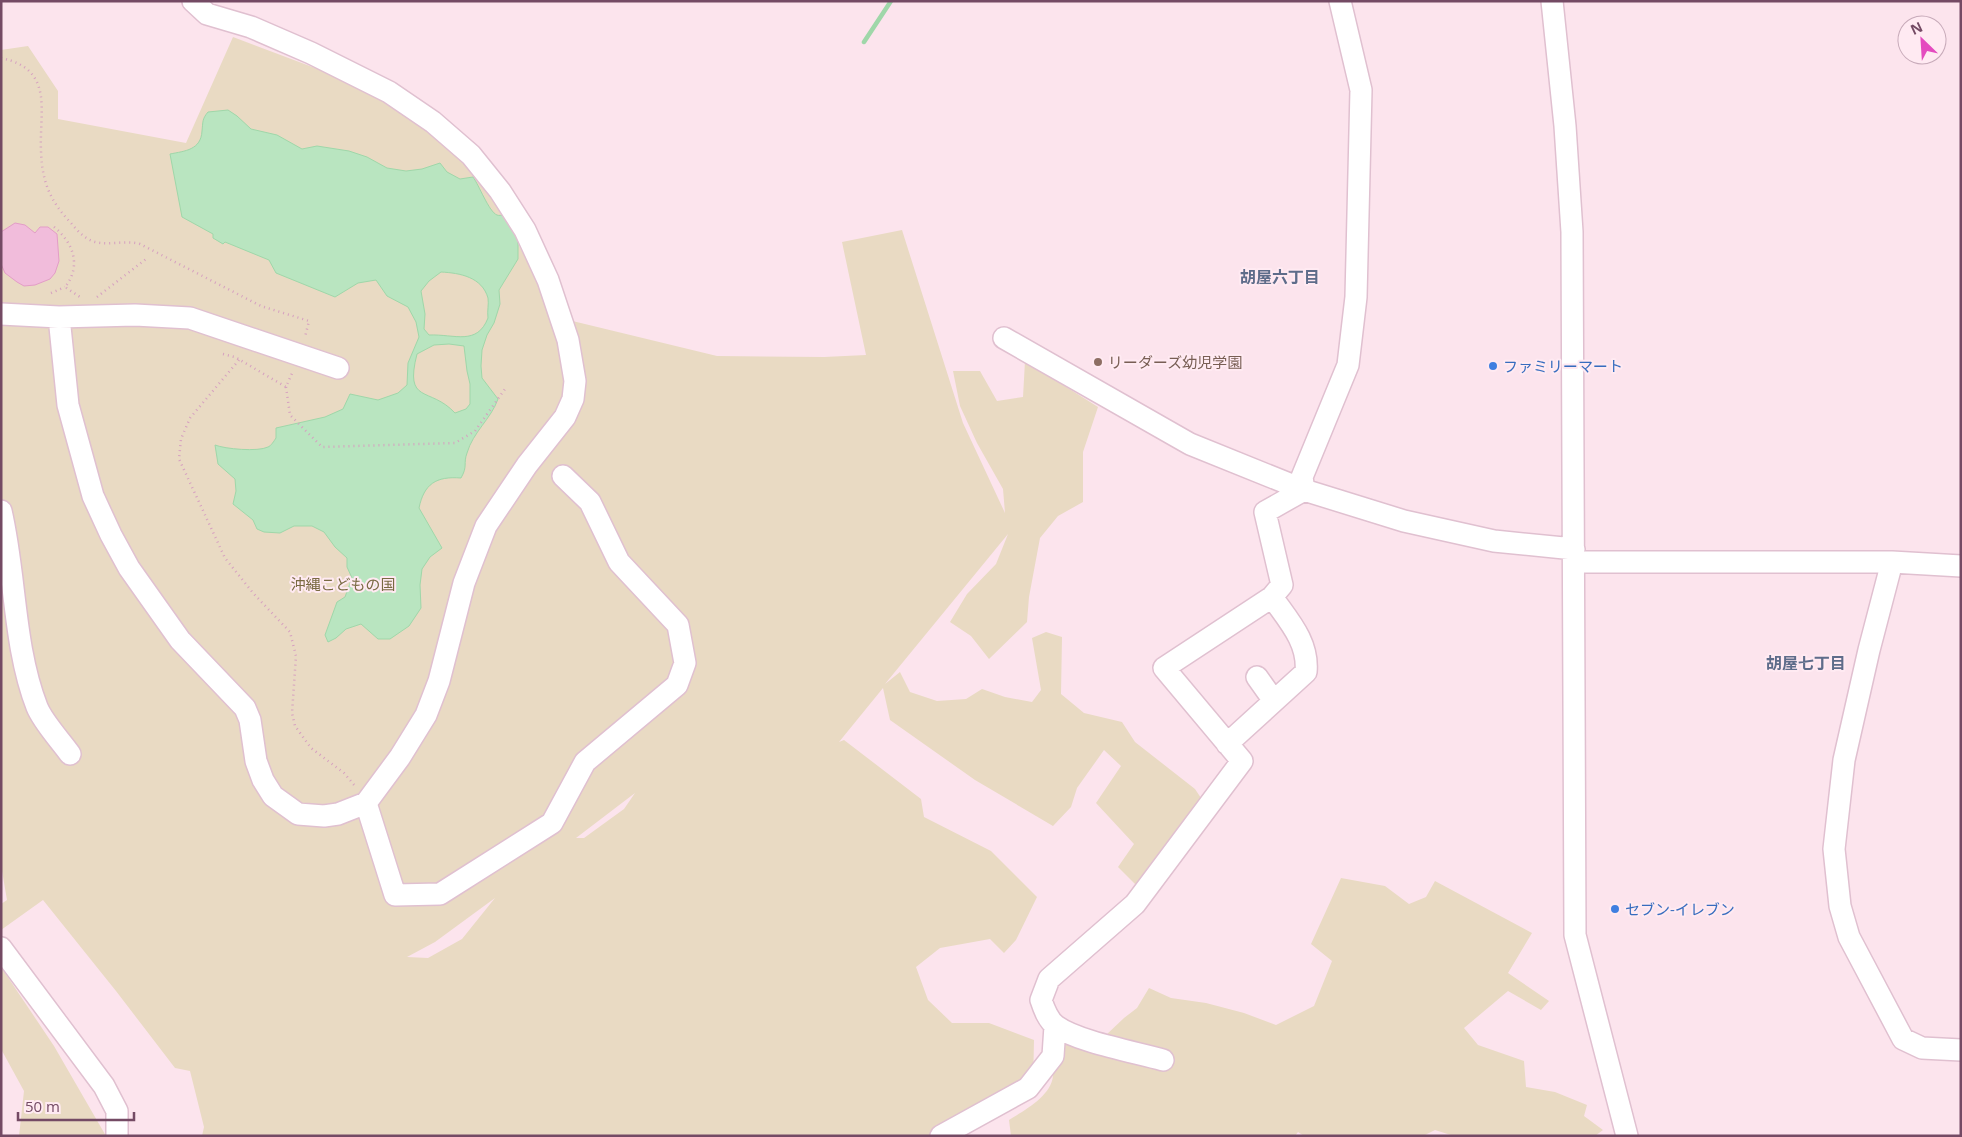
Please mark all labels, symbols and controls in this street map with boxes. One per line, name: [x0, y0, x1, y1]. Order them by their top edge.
north arrow: [1897, 15, 1947, 65]
text: N: [1907, 17, 1925, 39]
district label: 胡屋六丁目: [1240, 266, 1320, 288]
place label: リーダーズ幼児学園: [1108, 352, 1242, 372]
marker: リーダーズ幼児学園: [1092, 356, 1104, 368]
place label: ファミリーマート: [1503, 356, 1623, 376]
marker: ファミリーマート: [1487, 360, 1499, 372]
park label: 沖縄こどもの国: [290, 574, 396, 594]
district label: 胡屋七丁目: [1766, 652, 1846, 674]
place label: セブン-イレブン: [1625, 899, 1735, 919]
marker: セブン-イレブン: [1609, 903, 1621, 915]
scale bar: [18, 1090, 134, 1122]
text: 50 m: [25, 1096, 60, 1116]

